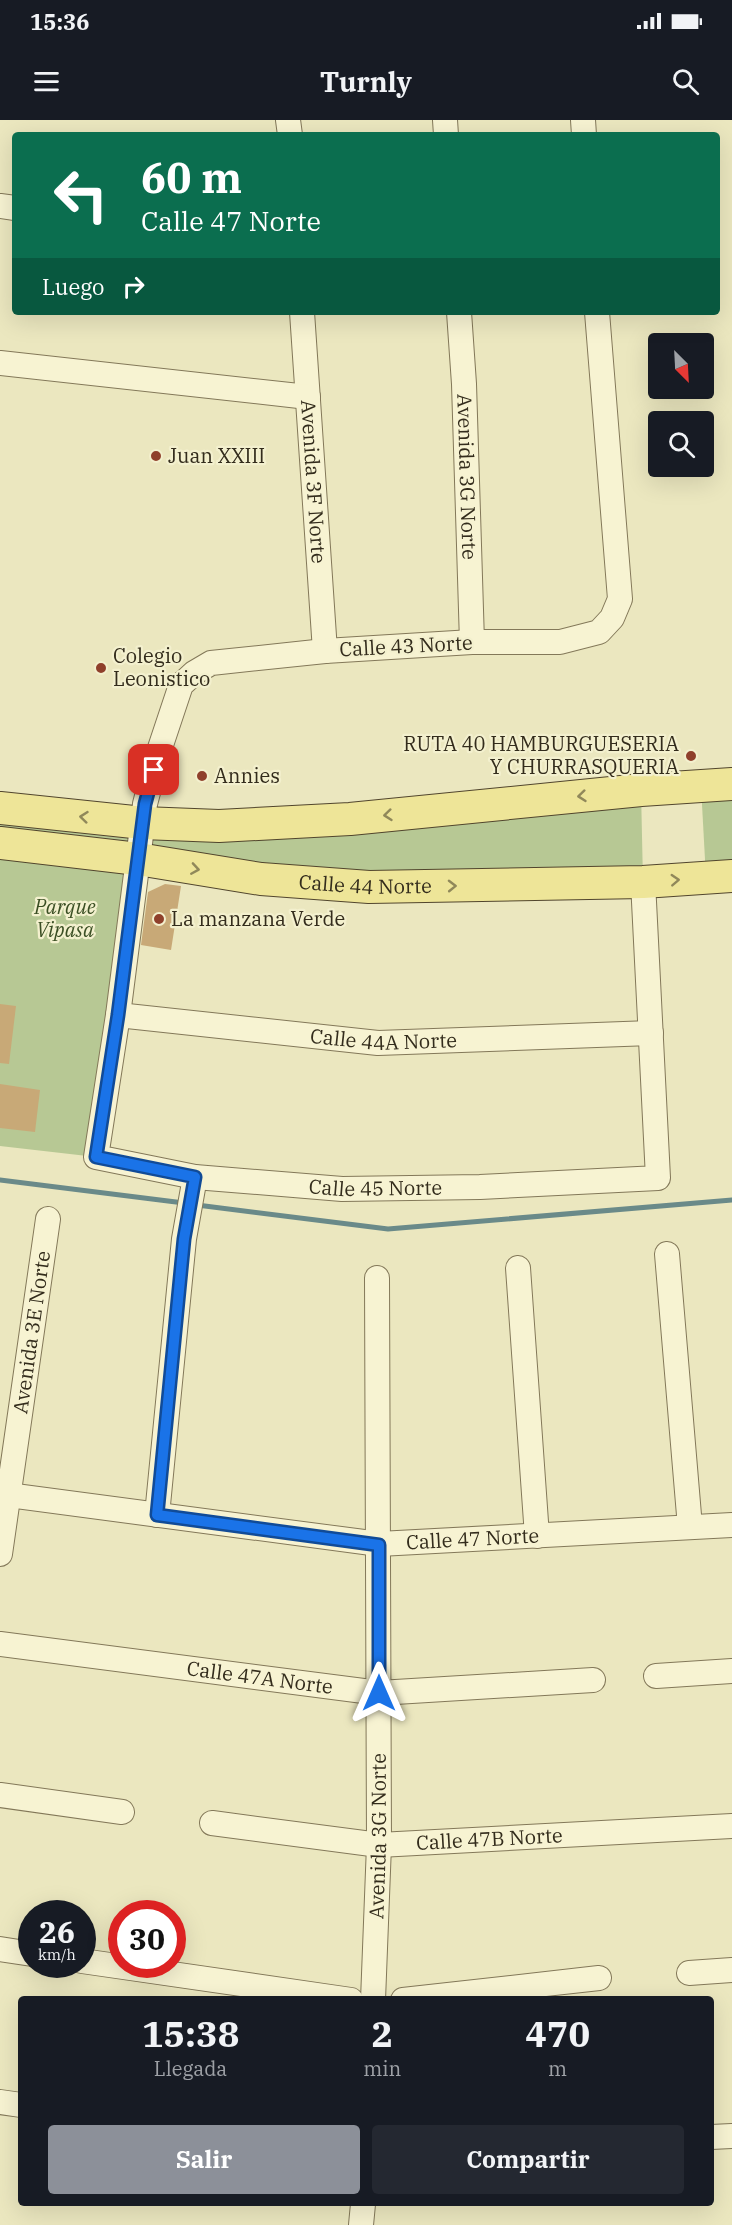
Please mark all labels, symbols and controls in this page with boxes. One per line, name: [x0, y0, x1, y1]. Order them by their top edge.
text: 15:36: [30, 7, 89, 36]
text: Turnly: [320, 64, 412, 99]
icon: menu: [30, 65, 63, 98]
icon: search: [669, 65, 702, 98]
text: 60 m: [141, 150, 242, 205]
icon: left: [42, 156, 120, 234]
text: Calle 47 Norte: [141, 203, 321, 238]
icon: right: [117, 270, 150, 303]
text: Luego: [42, 272, 105, 301]
north arrow: [648, 333, 714, 399]
map controls: [648, 333, 714, 477]
street label: Avenida 3G Norte: [451, 393, 483, 560]
street label: Avenida 3F Norte: [295, 399, 333, 564]
button: search: [648, 411, 714, 477]
place label: Juan XXIII: [168, 442, 265, 469]
marker: Juan XXIII: [149, 449, 163, 463]
street label: Calle 43 Norte: [339, 629, 473, 662]
place label: Colegio Leonistico: [113, 642, 210, 692]
marker: Colegio Leonistico: [94, 661, 108, 675]
place label: RUTA 40 HAMBURGUESERIA Y CHURRASQUERIA: [403, 730, 679, 780]
pin: [128, 744, 179, 795]
marker: RUTA 40 HAMBURGUESERIA Y CHURRASQUERIA: [684, 749, 698, 763]
icon: arrive: [137, 753, 170, 786]
place label: Annies: [214, 762, 280, 789]
marker: Annies: [195, 769, 209, 783]
one-way arrow: [578, 789, 587, 802]
one-way arrow: [384, 808, 393, 821]
one-way arrow: [80, 811, 89, 824]
one-way arrow: [190, 862, 200, 875]
street label: Calle 44 Norte: [298, 868, 432, 900]
one-way arrow: [670, 873, 679, 886]
one-way arrow: [448, 879, 457, 892]
park label: Parque Vipasa: [33, 893, 96, 943]
place label: La manzana Verde: [171, 905, 345, 932]
marker: La manzana Verde: [152, 912, 166, 926]
street label: Calle 44A Norte: [309, 1022, 457, 1056]
street label: Calle 45 Norte: [308, 1172, 442, 1202]
street label: Avenida 3E Norte: [6, 1249, 56, 1415]
street label: Calle 47 Norte: [405, 1521, 540, 1556]
street label: Calle 47A Norte: [185, 1654, 335, 1700]
position arrow: [347, 1661, 411, 1725]
street label: Avenida 3G Norte: [362, 1753, 392, 1920]
street label: Calle 47B Norte: [415, 1821, 563, 1856]
speed limit sign: 30: [108, 1900, 186, 1978]
text: 26: [39, 1912, 75, 1951]
text: km/h: [38, 1945, 76, 1964]
text: 15:38: [142, 2010, 239, 2057]
text: 2: [371, 2010, 393, 2057]
text: 470: [525, 2010, 590, 2057]
text: Llegada: [154, 2055, 227, 2082]
text: min: [363, 2055, 401, 2082]
text: m: [548, 2055, 567, 2082]
button: Salir: [48, 2125, 360, 2194]
button: Compartir: [372, 2125, 684, 2194]

